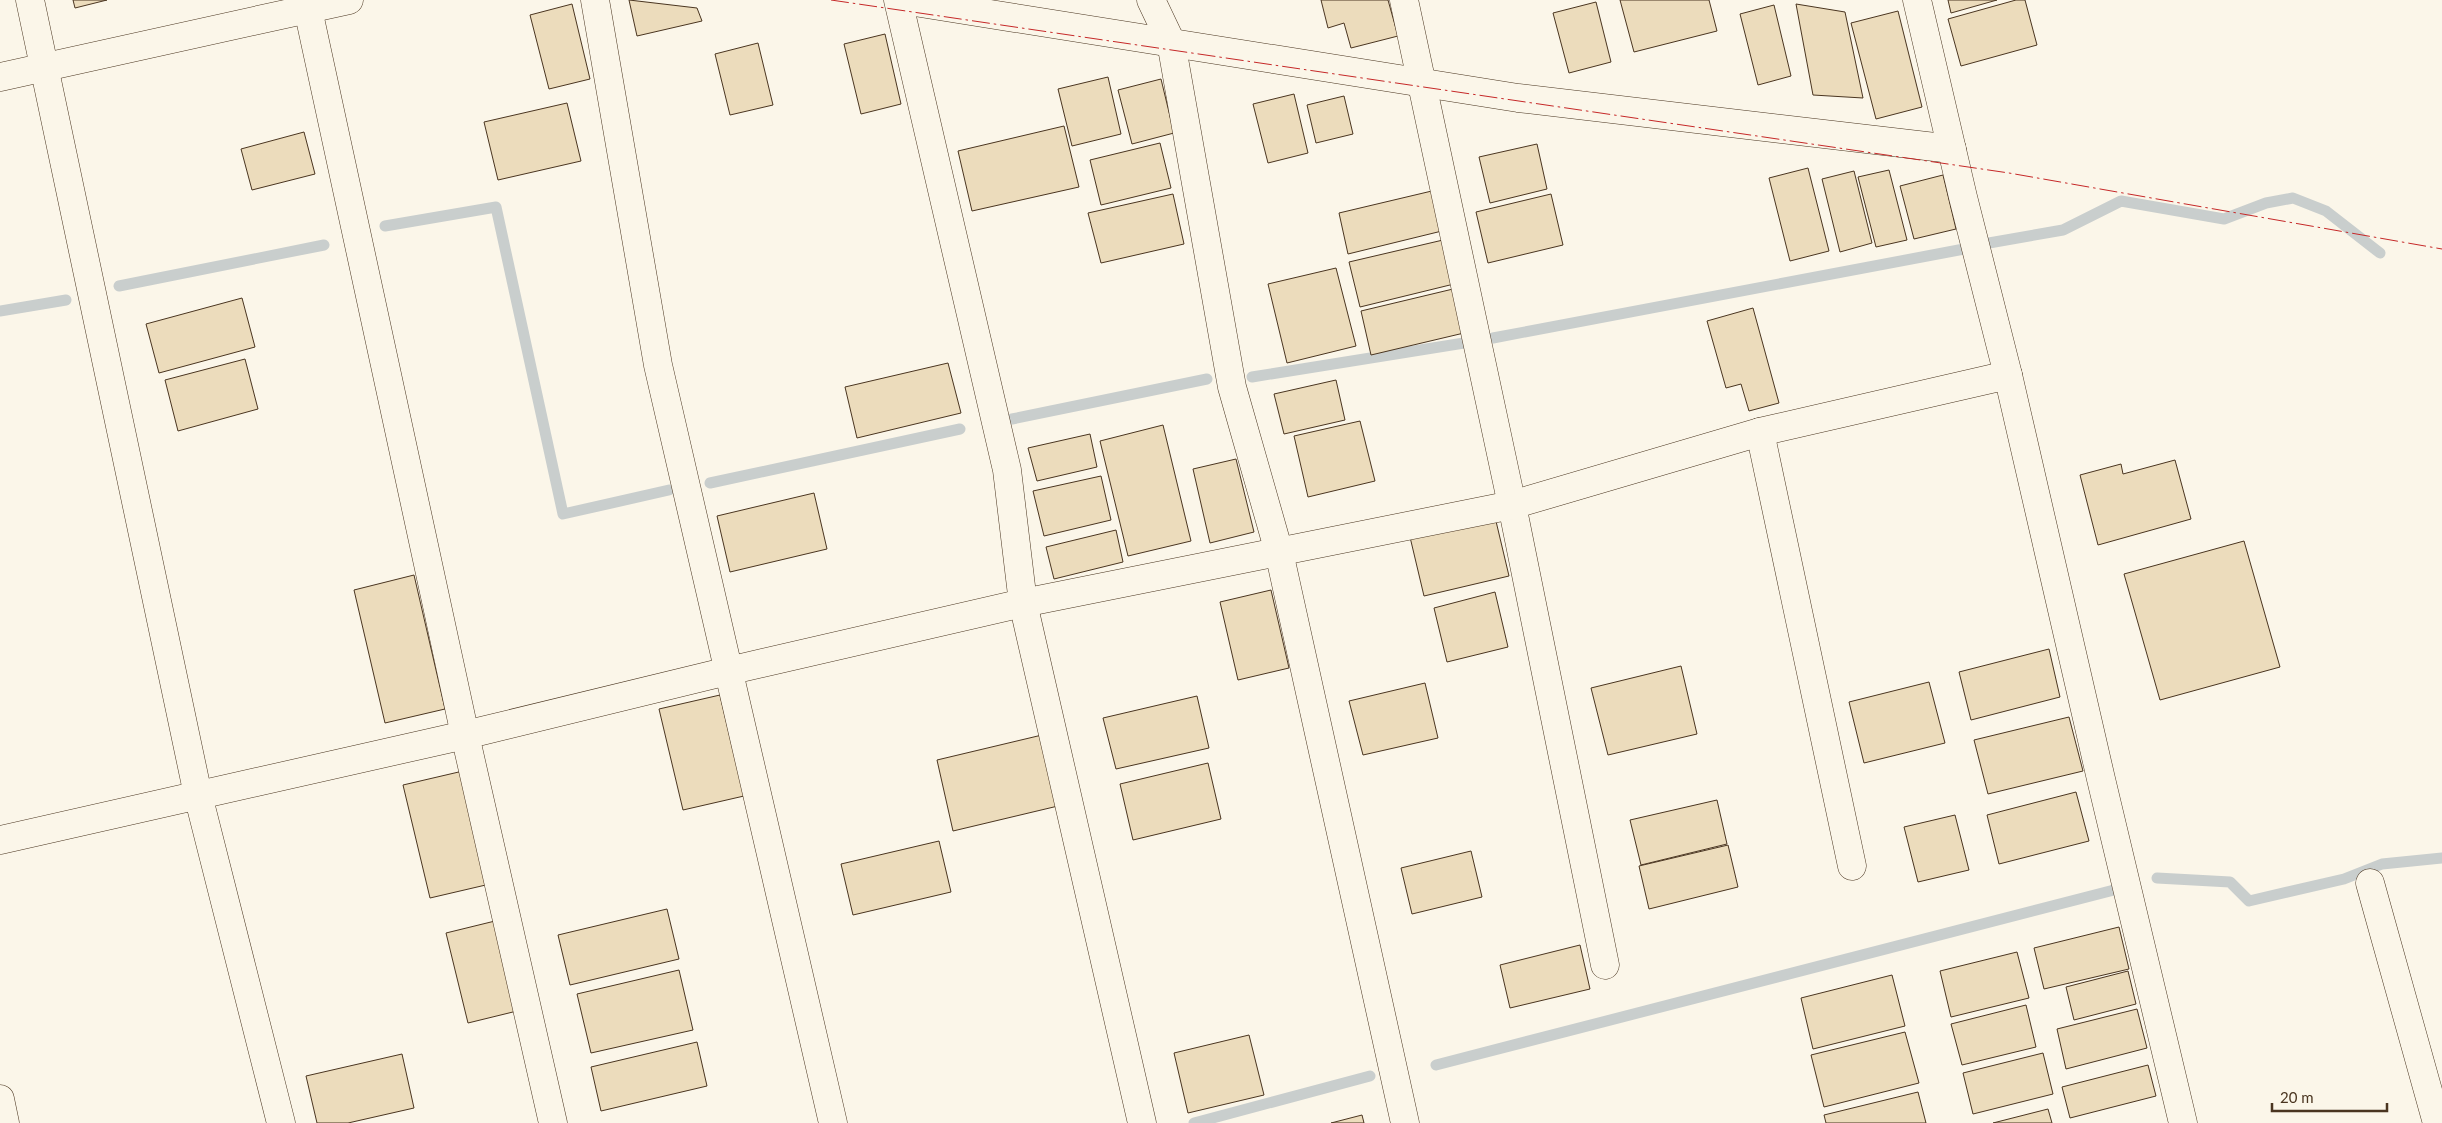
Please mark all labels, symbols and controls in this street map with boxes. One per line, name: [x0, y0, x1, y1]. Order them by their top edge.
scale bar: [2272, 1080, 2387, 1112]
text: 20 m: [2280, 1088, 2314, 1106]

